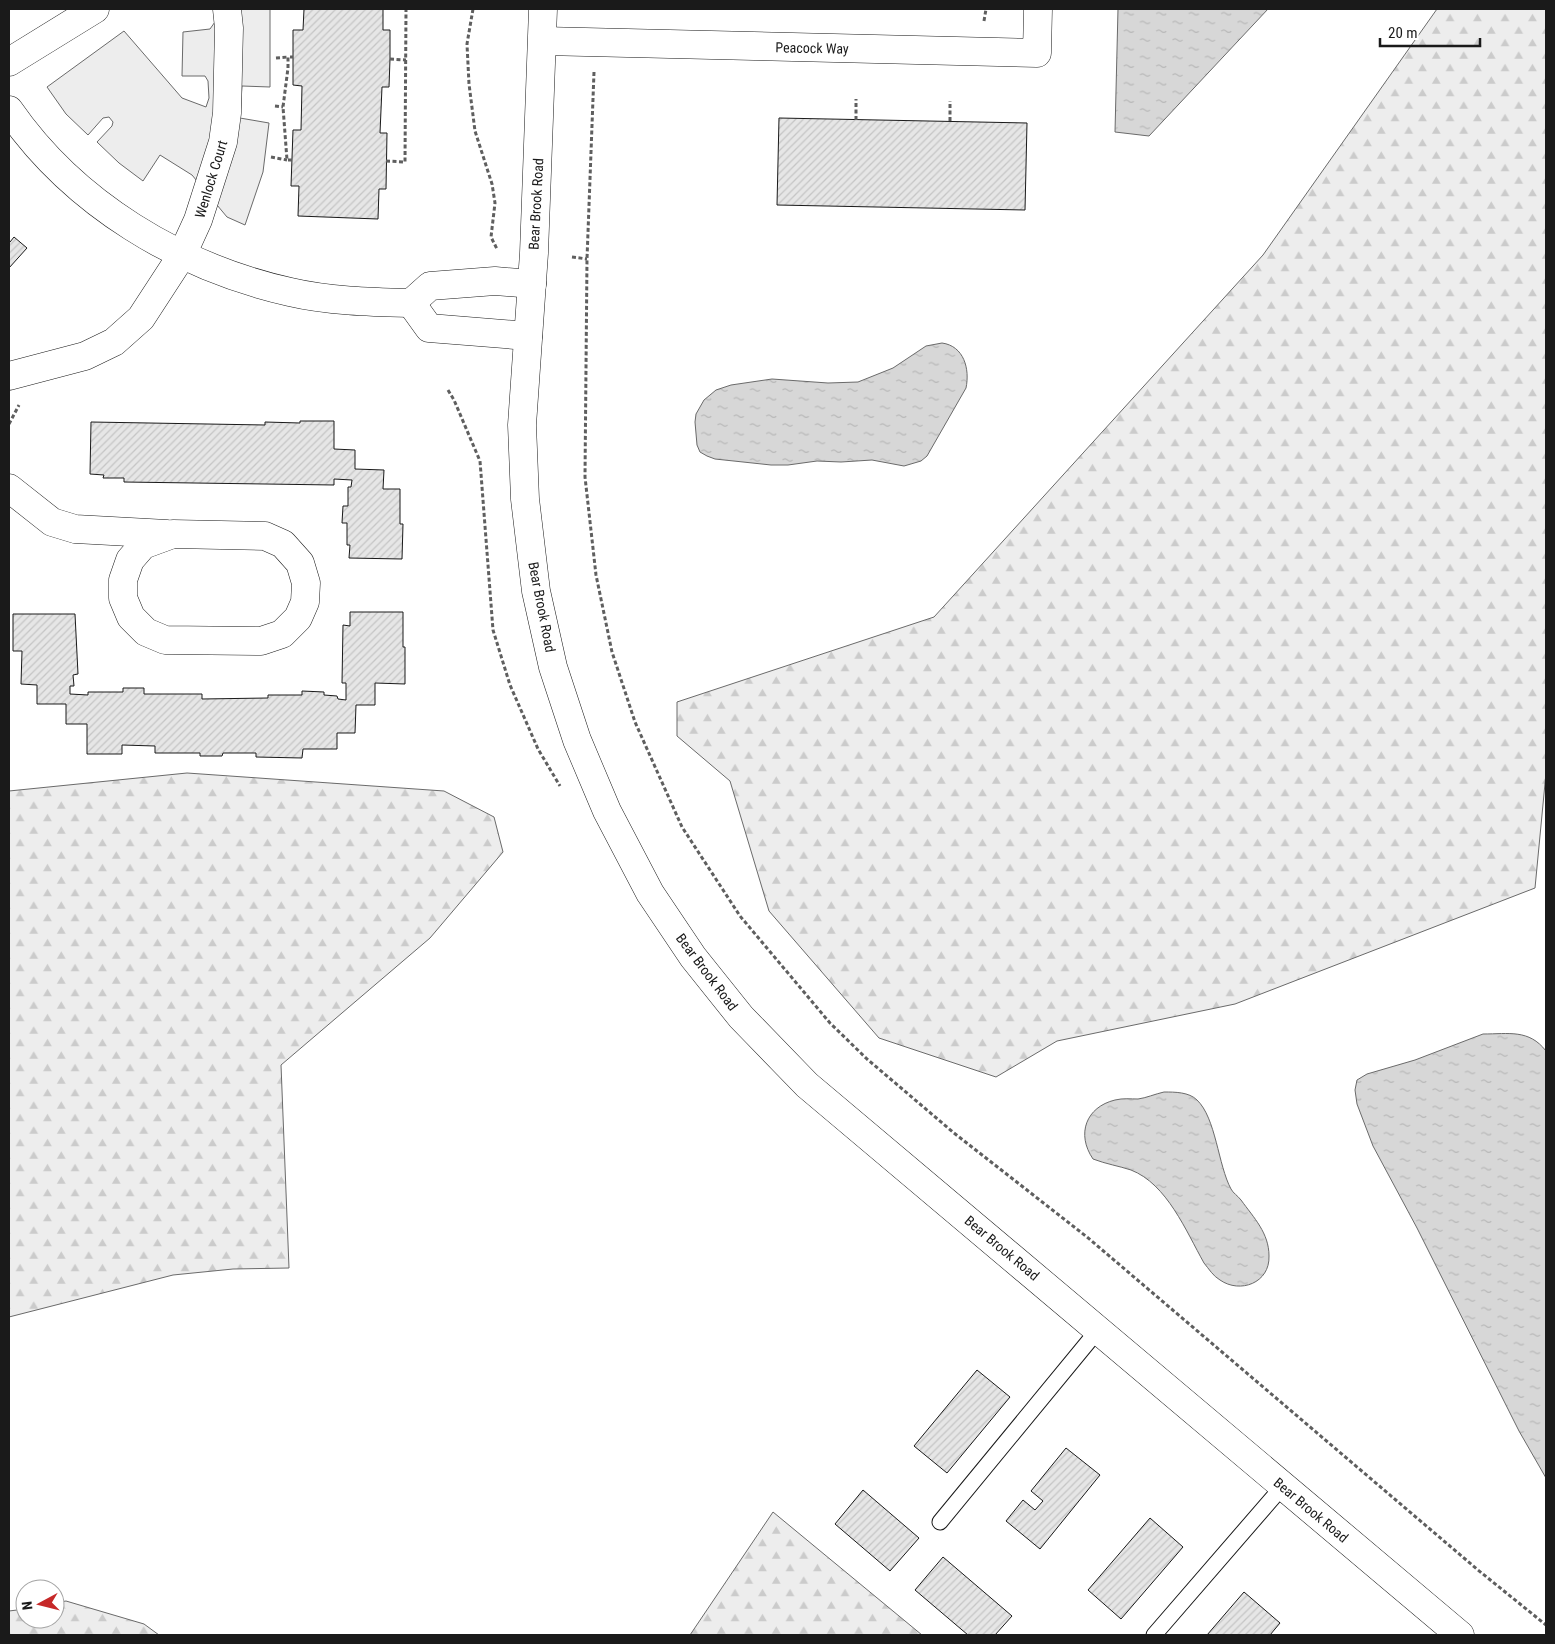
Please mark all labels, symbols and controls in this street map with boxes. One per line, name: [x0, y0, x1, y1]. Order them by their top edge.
scale bar: [1380, 15, 1480, 47]
text: 20 m: [1388, 24, 1418, 42]
street label: Peacock Way: [775, 39, 849, 57]
street label: Wenlock Court: [192, 138, 230, 220]
street label: Bear Brook Road: [526, 158, 546, 250]
street label: Bear Brook Road: [525, 560, 559, 654]
street label: Bear Brook Road: [673, 931, 741, 1013]
street label: Bear Brook Road: [962, 1212, 1042, 1284]
street label: Bear Brook Road: [1271, 1474, 1351, 1546]
north arrow: [15, 1579, 65, 1629]
text: N: [19, 1600, 36, 1611]

